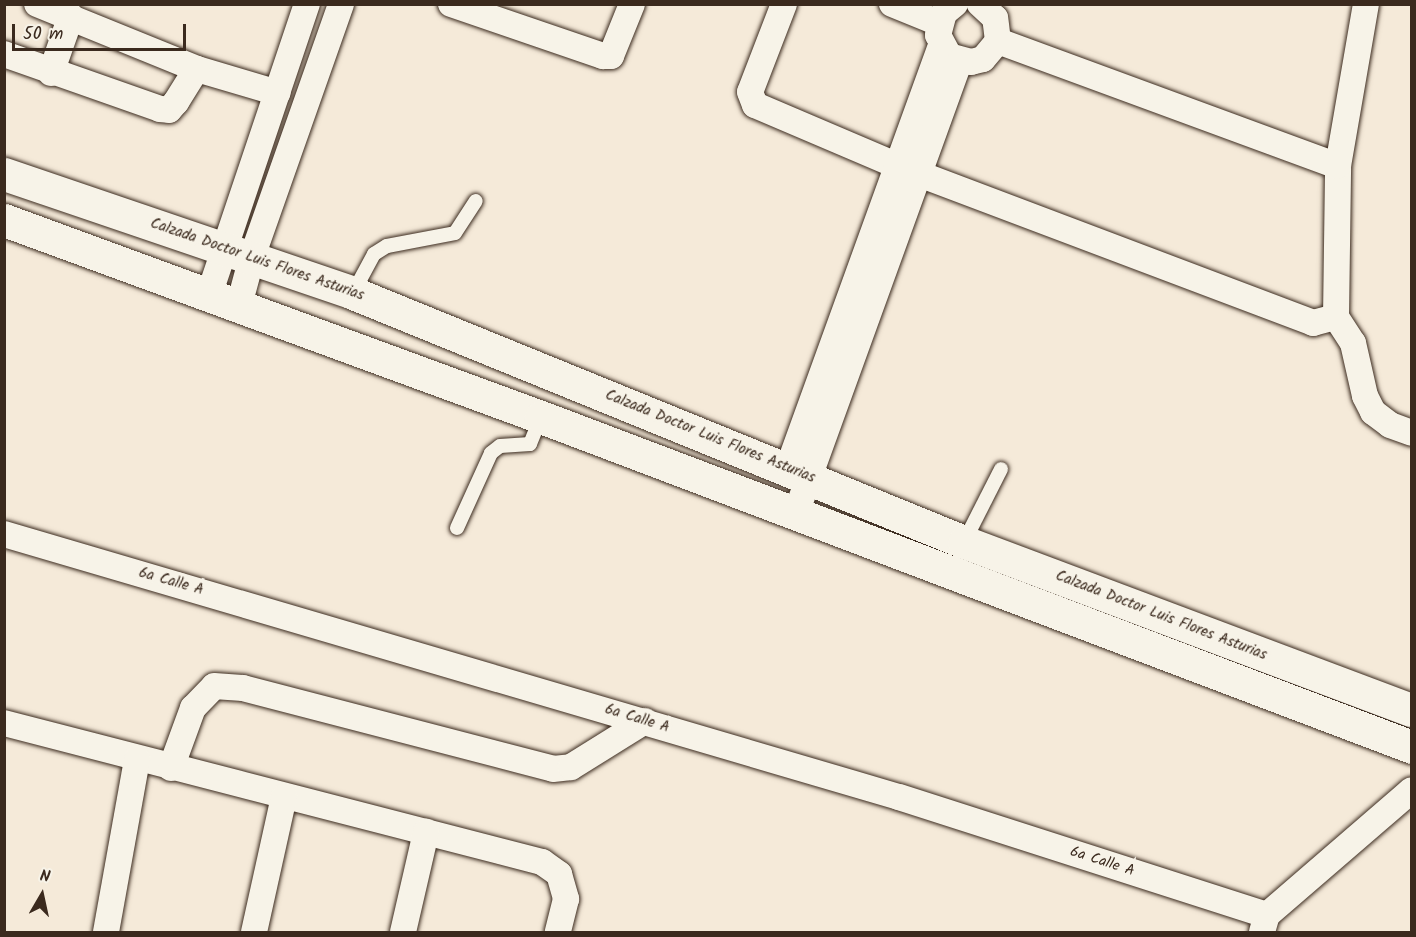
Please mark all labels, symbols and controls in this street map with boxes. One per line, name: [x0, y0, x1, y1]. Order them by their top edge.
scale bar: [15, 12, 189, 50]
text: 50 m: [23, 20, 63, 49]
street label: Calzada Doctor Luis Flores Asturias: [148, 215, 366, 305]
street label: Calzada Doctor Luis Flores Asturias: [602, 387, 818, 487]
street label: 6a Calle A: [136, 564, 206, 600]
street label: Calzada Doctor Luis Flores Asturias: [1053, 567, 1269, 665]
street label: 6a Calle A: [603, 701, 671, 737]
street label: 6a Calle A: [1068, 843, 1136, 881]
text: N: [38, 864, 52, 890]
north arrow: [12, 865, 72, 925]

